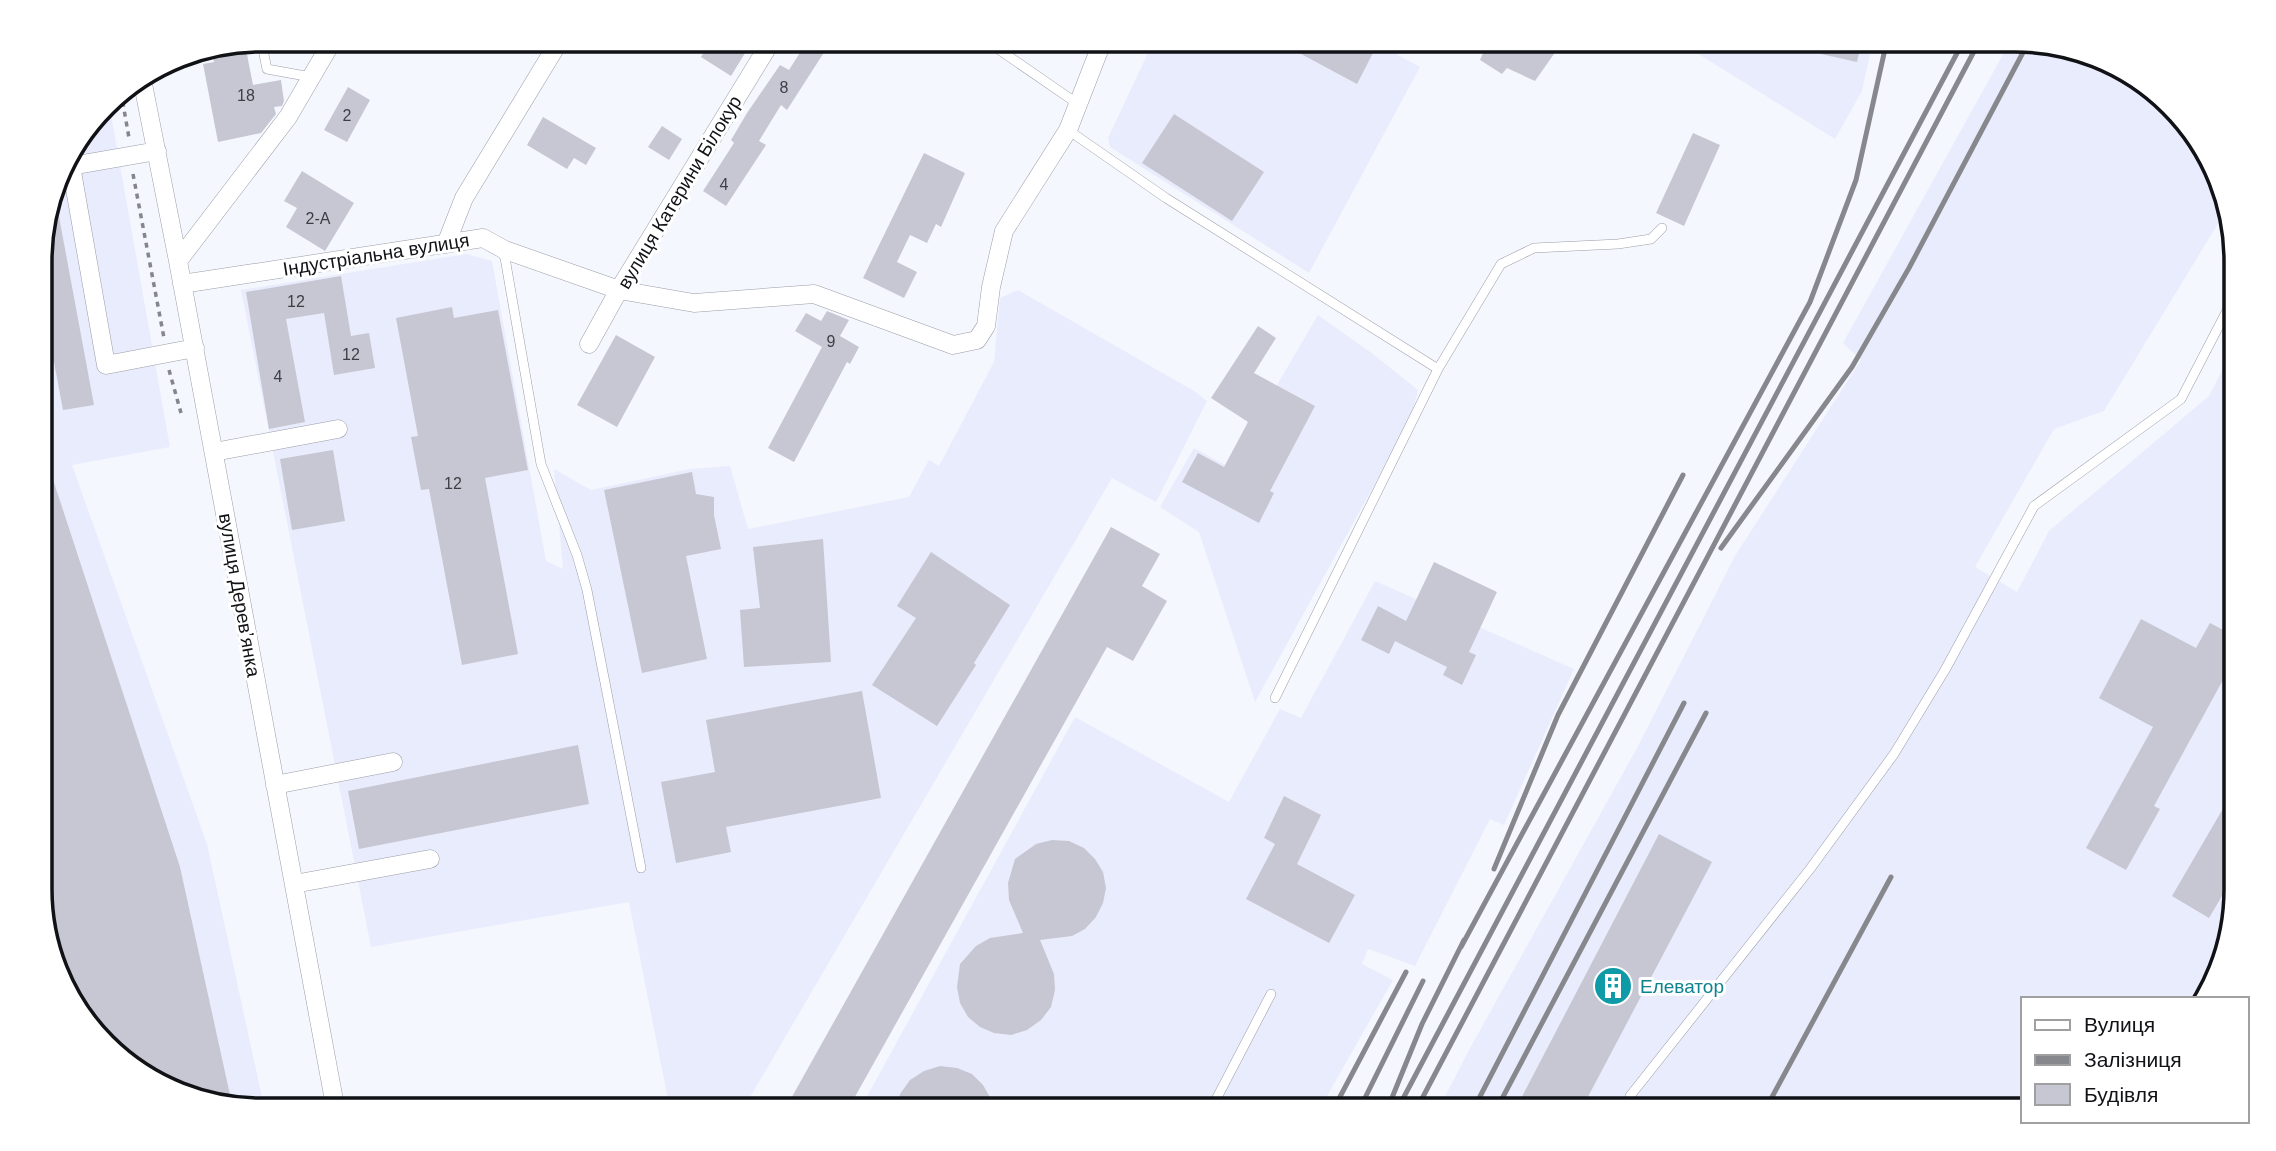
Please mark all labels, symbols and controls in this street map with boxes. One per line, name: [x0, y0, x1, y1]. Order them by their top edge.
house number: 8: [780, 79, 789, 96]
house number: 18: [237, 87, 255, 104]
street label: вулиця Катерини Білокур: [613, 92, 746, 293]
house number: 2: [343, 107, 352, 124]
house number: 4: [720, 176, 729, 193]
house number: 2-А: [306, 210, 331, 227]
street label: Індустріальна вулиця: [281, 229, 471, 280]
house number: 12: [287, 293, 305, 310]
house number: 9: [827, 333, 836, 350]
house number: 12: [342, 346, 360, 363]
house number: 4: [274, 368, 283, 385]
house number: 12: [444, 475, 462, 492]
street label: вулиця Деревʼянка: [215, 512, 264, 679]
building icon: Елеватор: [1592, 965, 1634, 1007]
place label: Елеватор: [1640, 976, 1724, 997]
legend: [2021, 997, 2248, 1123]
text: Вулиця: [2084, 1013, 2155, 1036]
text: Залізниця: [2084, 1048, 2182, 1071]
text: Будівля: [2084, 1083, 2158, 1106]

